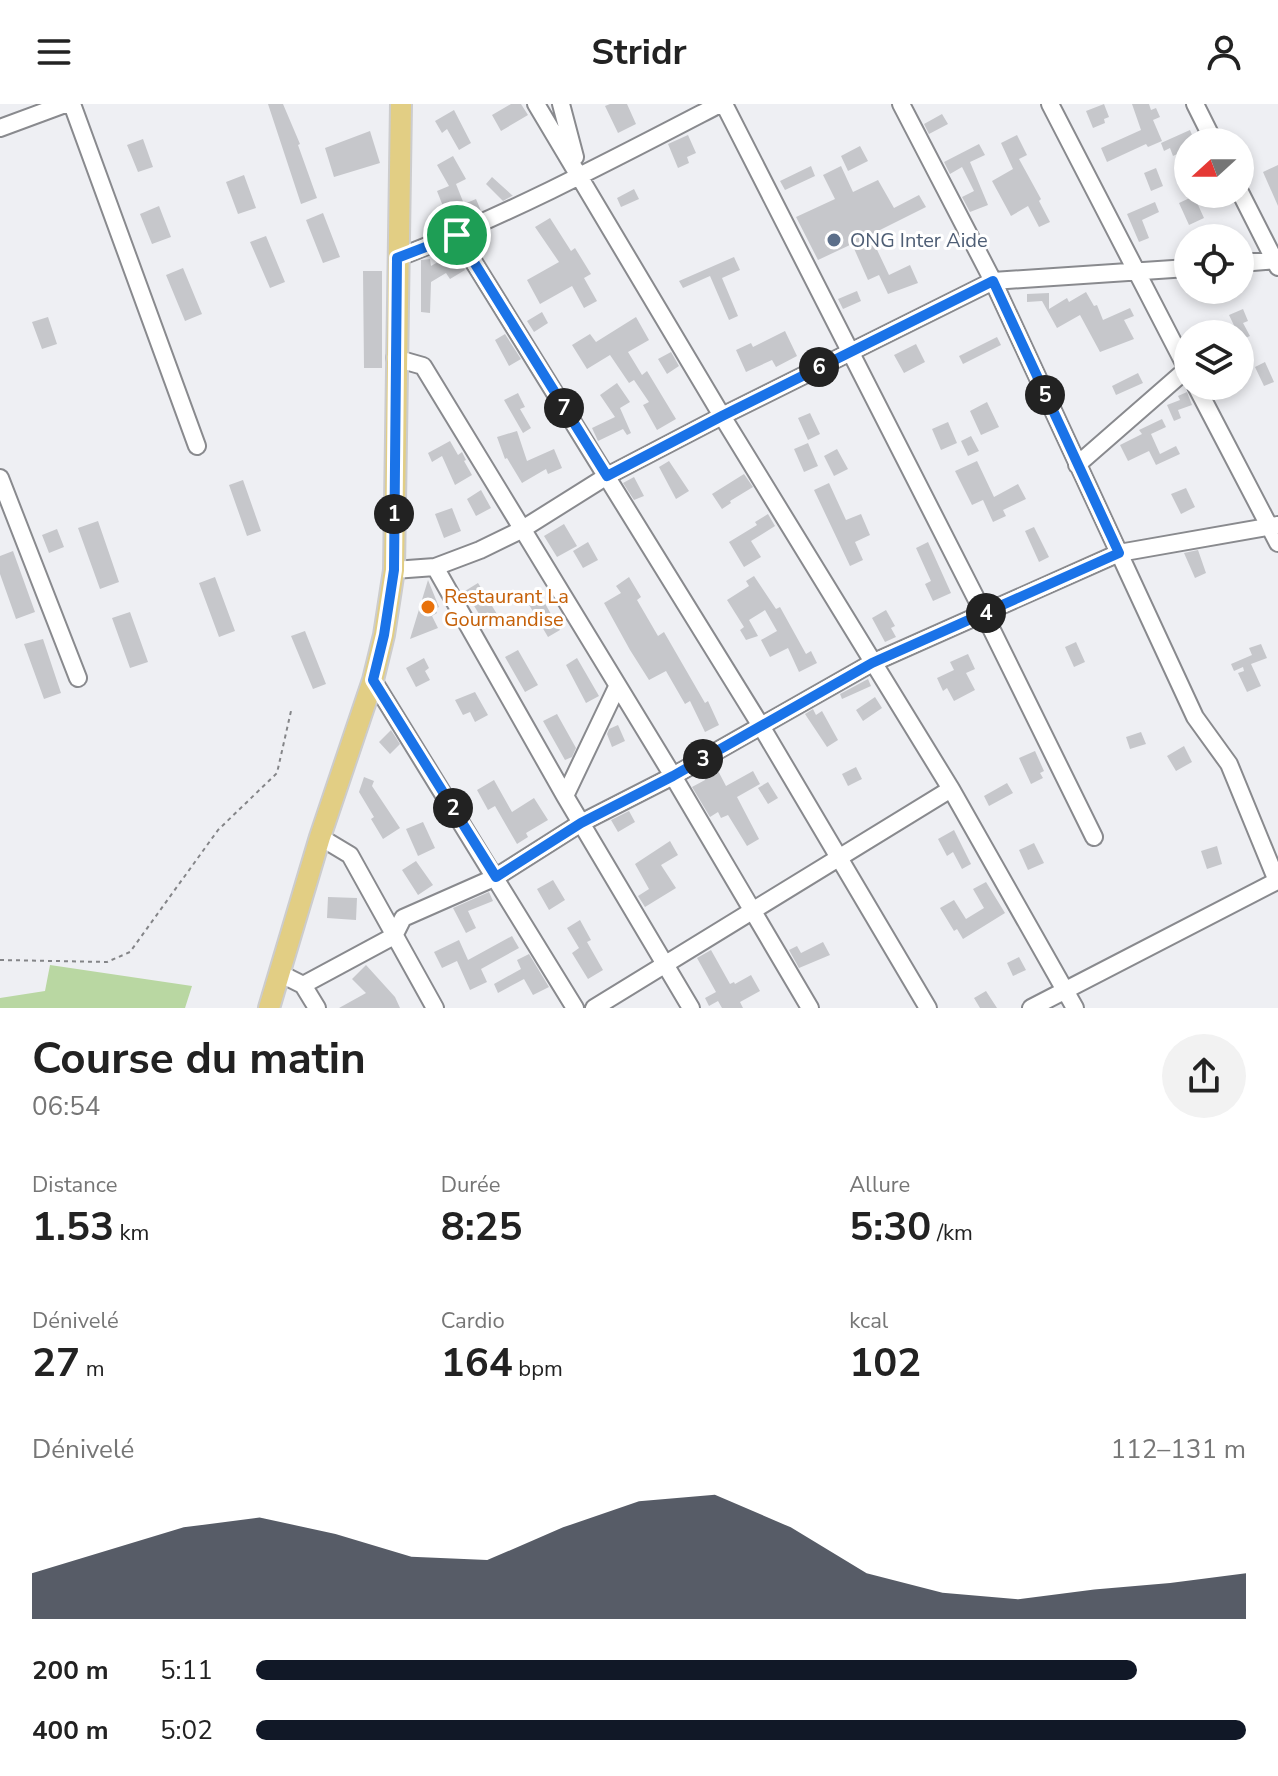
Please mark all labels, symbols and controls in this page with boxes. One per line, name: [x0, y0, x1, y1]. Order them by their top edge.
text: Stridr: [591, 28, 687, 77]
icon: menu: [32, 30, 76, 74]
icon: person: [1202, 30, 1246, 74]
north arrow: [1174, 128, 1254, 208]
map controls: [1174, 128, 1254, 400]
pin: [423, 201, 491, 269]
icon: arrive: [435, 213, 479, 257]
button: locate: [1174, 224, 1254, 304]
place label: ONG Inter Aide: [850, 227, 988, 254]
marker: ONG Inter Aide: [825, 231, 843, 249]
button: layers: [1174, 320, 1254, 400]
pin: 6: [799, 347, 839, 387]
text: 6: [812, 352, 826, 382]
pin: 5: [1025, 375, 1065, 415]
text: 5: [1038, 380, 1052, 410]
pin: 7: [544, 388, 584, 428]
text: 7: [557, 393, 571, 423]
pin: 1: [374, 494, 414, 534]
text: 1: [387, 499, 401, 529]
place label: Restaurant La Gourmandise: [444, 583, 569, 633]
pin: 4: [966, 593, 1006, 633]
marker: Restaurant La Gourmandise: [419, 598, 437, 616]
text: 4: [979, 598, 993, 628]
pin: 3: [683, 739, 723, 779]
text: 3: [696, 744, 710, 774]
pin: 2: [433, 788, 473, 828]
text: 2: [446, 793, 460, 823]
text: Course du matin: [32, 1029, 366, 1089]
button: share: [1162, 1034, 1246, 1118]
text: 06:54: [32, 1089, 100, 1124]
text: Distance: [32, 1170, 117, 1200]
text: Durée: [441, 1170, 500, 1200]
text: Allure: [849, 1170, 910, 1200]
text: 1.53: [32, 1200, 114, 1254]
text: 8:25: [441, 1200, 523, 1254]
text: 5:30: [849, 1200, 931, 1254]
text: km: [114, 1218, 149, 1248]
text: /km: [931, 1218, 973, 1248]
text: Dénivelé: [32, 1306, 119, 1336]
text: Cardio: [441, 1306, 505, 1336]
text: kcal: [849, 1306, 888, 1336]
text: 27: [32, 1336, 80, 1390]
text: 164: [441, 1336, 513, 1390]
text: 102: [849, 1336, 921, 1390]
text: m: [80, 1354, 105, 1384]
text: bpm: [513, 1354, 563, 1384]
text: Dénivelé: [32, 1432, 134, 1467]
text: 112–131 m: [1110, 1432, 1246, 1467]
text: 200 m: [32, 1653, 109, 1688]
text: 5:11: [160, 1653, 213, 1688]
text: 400 m: [32, 1713, 109, 1748]
text: 5:02: [160, 1713, 213, 1748]

